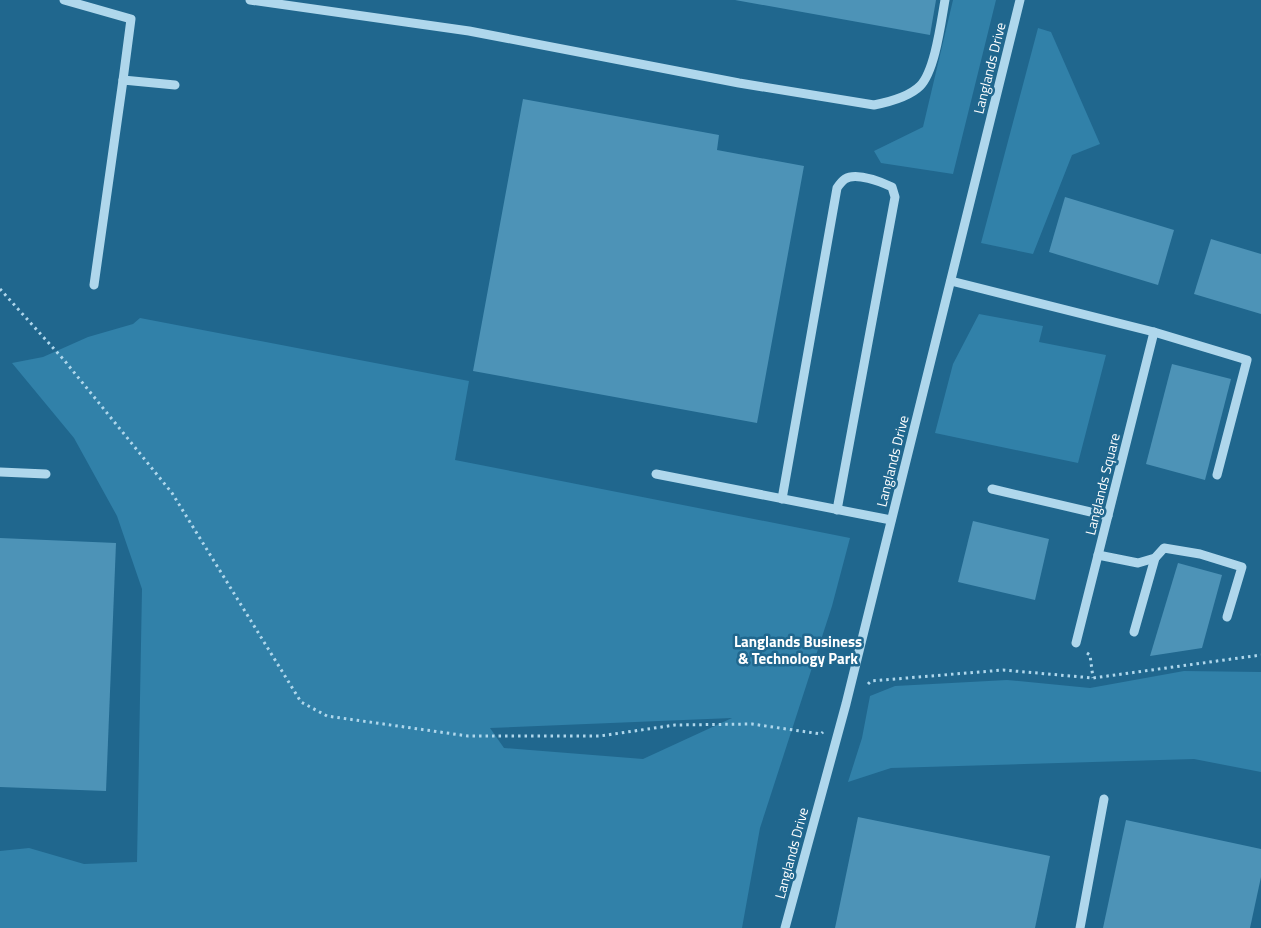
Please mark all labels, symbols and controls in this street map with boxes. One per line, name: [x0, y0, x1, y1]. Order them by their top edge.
street label: Langlands Drive: [967, 20, 1011, 116]
street label: Langlands Drive: [870, 413, 914, 509]
street label: Langlands Square: [1079, 431, 1125, 537]
district label: Langlands Business & Technology Park: [734, 630, 862, 670]
street label: Langlands Drive: [769, 805, 813, 901]

